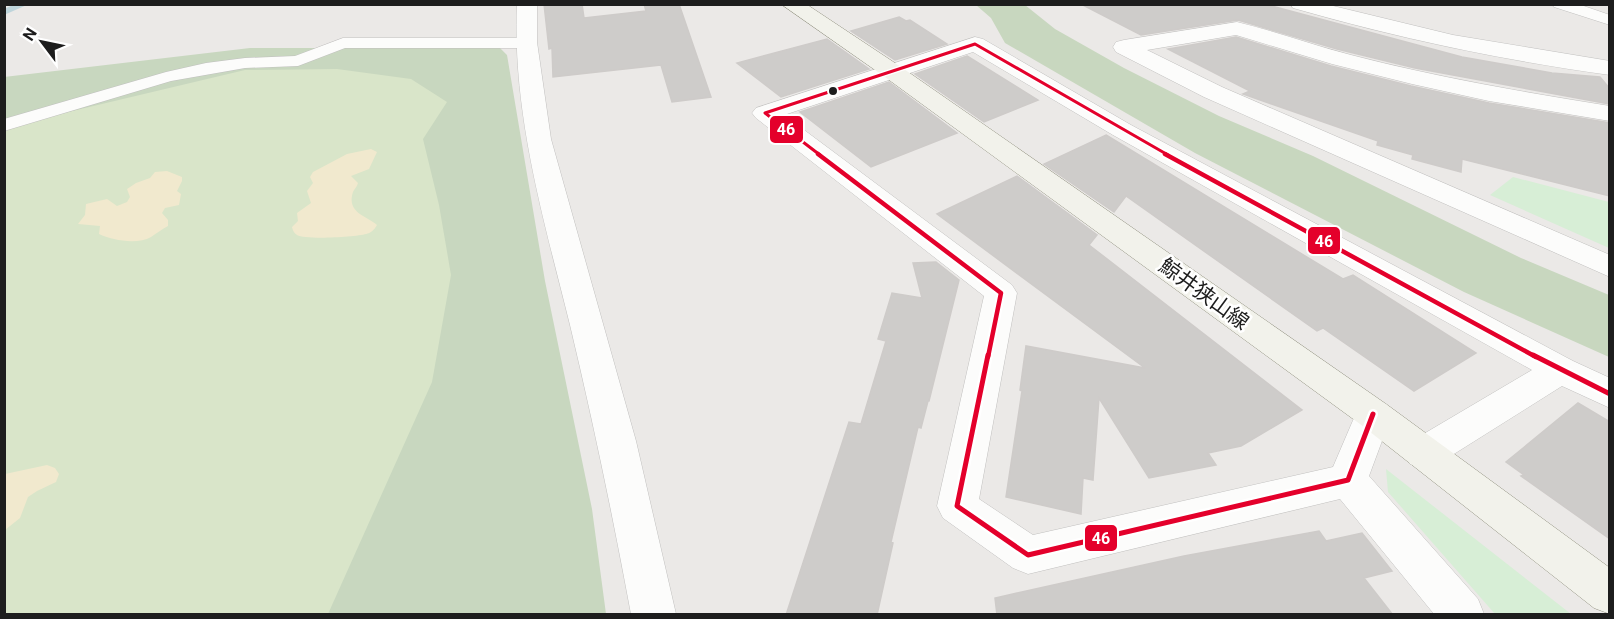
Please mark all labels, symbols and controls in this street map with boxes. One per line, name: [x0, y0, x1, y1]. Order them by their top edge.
north arrow: [12, 12, 72, 72]
text: N: [19, 24, 41, 44]
unlabelled marker: [827, 85, 839, 97]
line badge: 46: [769, 115, 804, 144]
text: 46: [777, 120, 795, 139]
line badge: 46: [1307, 226, 1341, 255]
text: 46: [1315, 232, 1333, 251]
street label: 鯨井狭山線: [1154, 253, 1254, 335]
line badge: 46: [1084, 524, 1118, 552]
text: 46: [1092, 529, 1110, 548]

